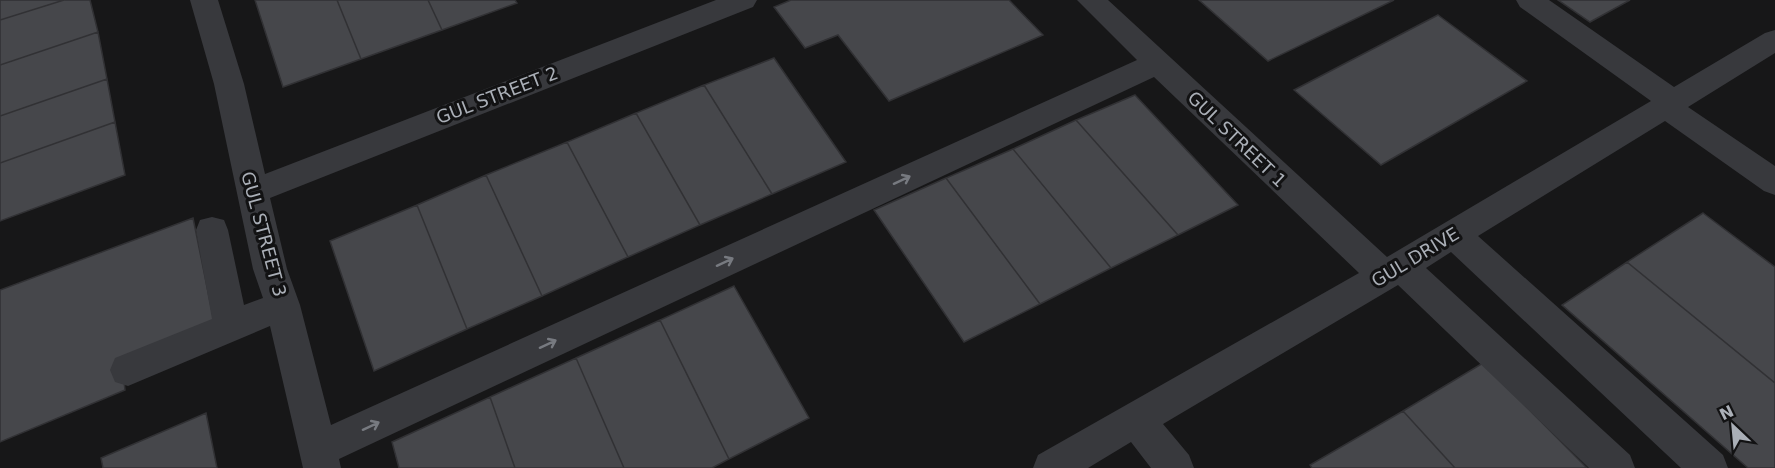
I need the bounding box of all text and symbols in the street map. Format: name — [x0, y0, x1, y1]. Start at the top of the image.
street label: GUL STREET 2 — [433, 62, 561, 128]
street label: GUL STREET 1 — [1183, 87, 1291, 191]
street label: GUL STREET 3 — [237, 169, 291, 299]
one-way arrow — [892, 174, 910, 186]
street label: GUL DRIVE — [1367, 223, 1463, 291]
one-way arrow — [715, 255, 733, 267]
one-way arrow — [538, 337, 556, 349]
north arrow — [1703, 396, 1763, 456]
text: N — [1716, 401, 1737, 424]
one-way arrow — [361, 419, 379, 431]

